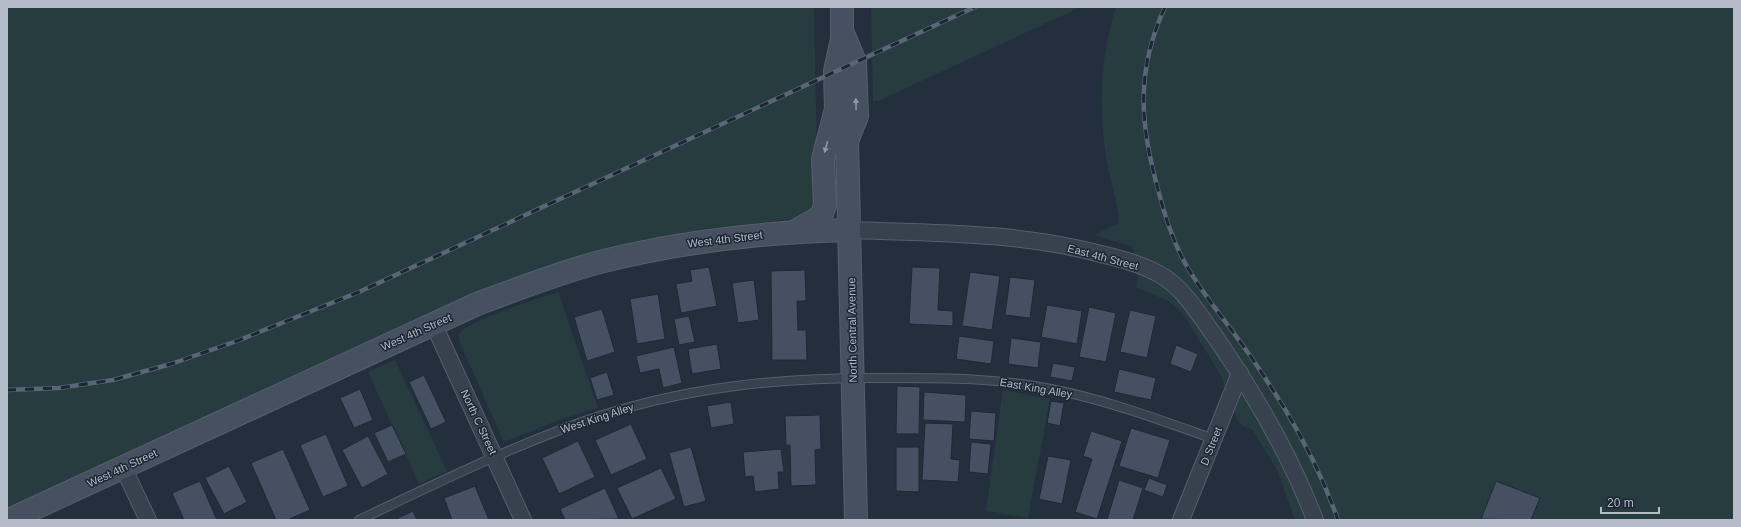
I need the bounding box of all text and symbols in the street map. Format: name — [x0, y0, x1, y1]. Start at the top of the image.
one-way arrow — [853, 98, 860, 110]
one-way arrow — [823, 141, 829, 153]
street label: West 4th Street — [687, 228, 763, 250]
street label: East 4th Street — [1066, 242, 1140, 272]
street label: North Central Avenue — [845, 277, 859, 383]
street label: West 4th Street — [379, 311, 453, 353]
street label: East King Alley — [999, 376, 1074, 400]
street label: North C Street — [459, 388, 499, 456]
street label: West King Alley — [559, 400, 636, 435]
street label: D Street — [1198, 425, 1224, 467]
street label: West 4th Street — [85, 447, 159, 489]
scale bar — [1601, 489, 1659, 515]
text: 20 m — [1607, 496, 1634, 510]

